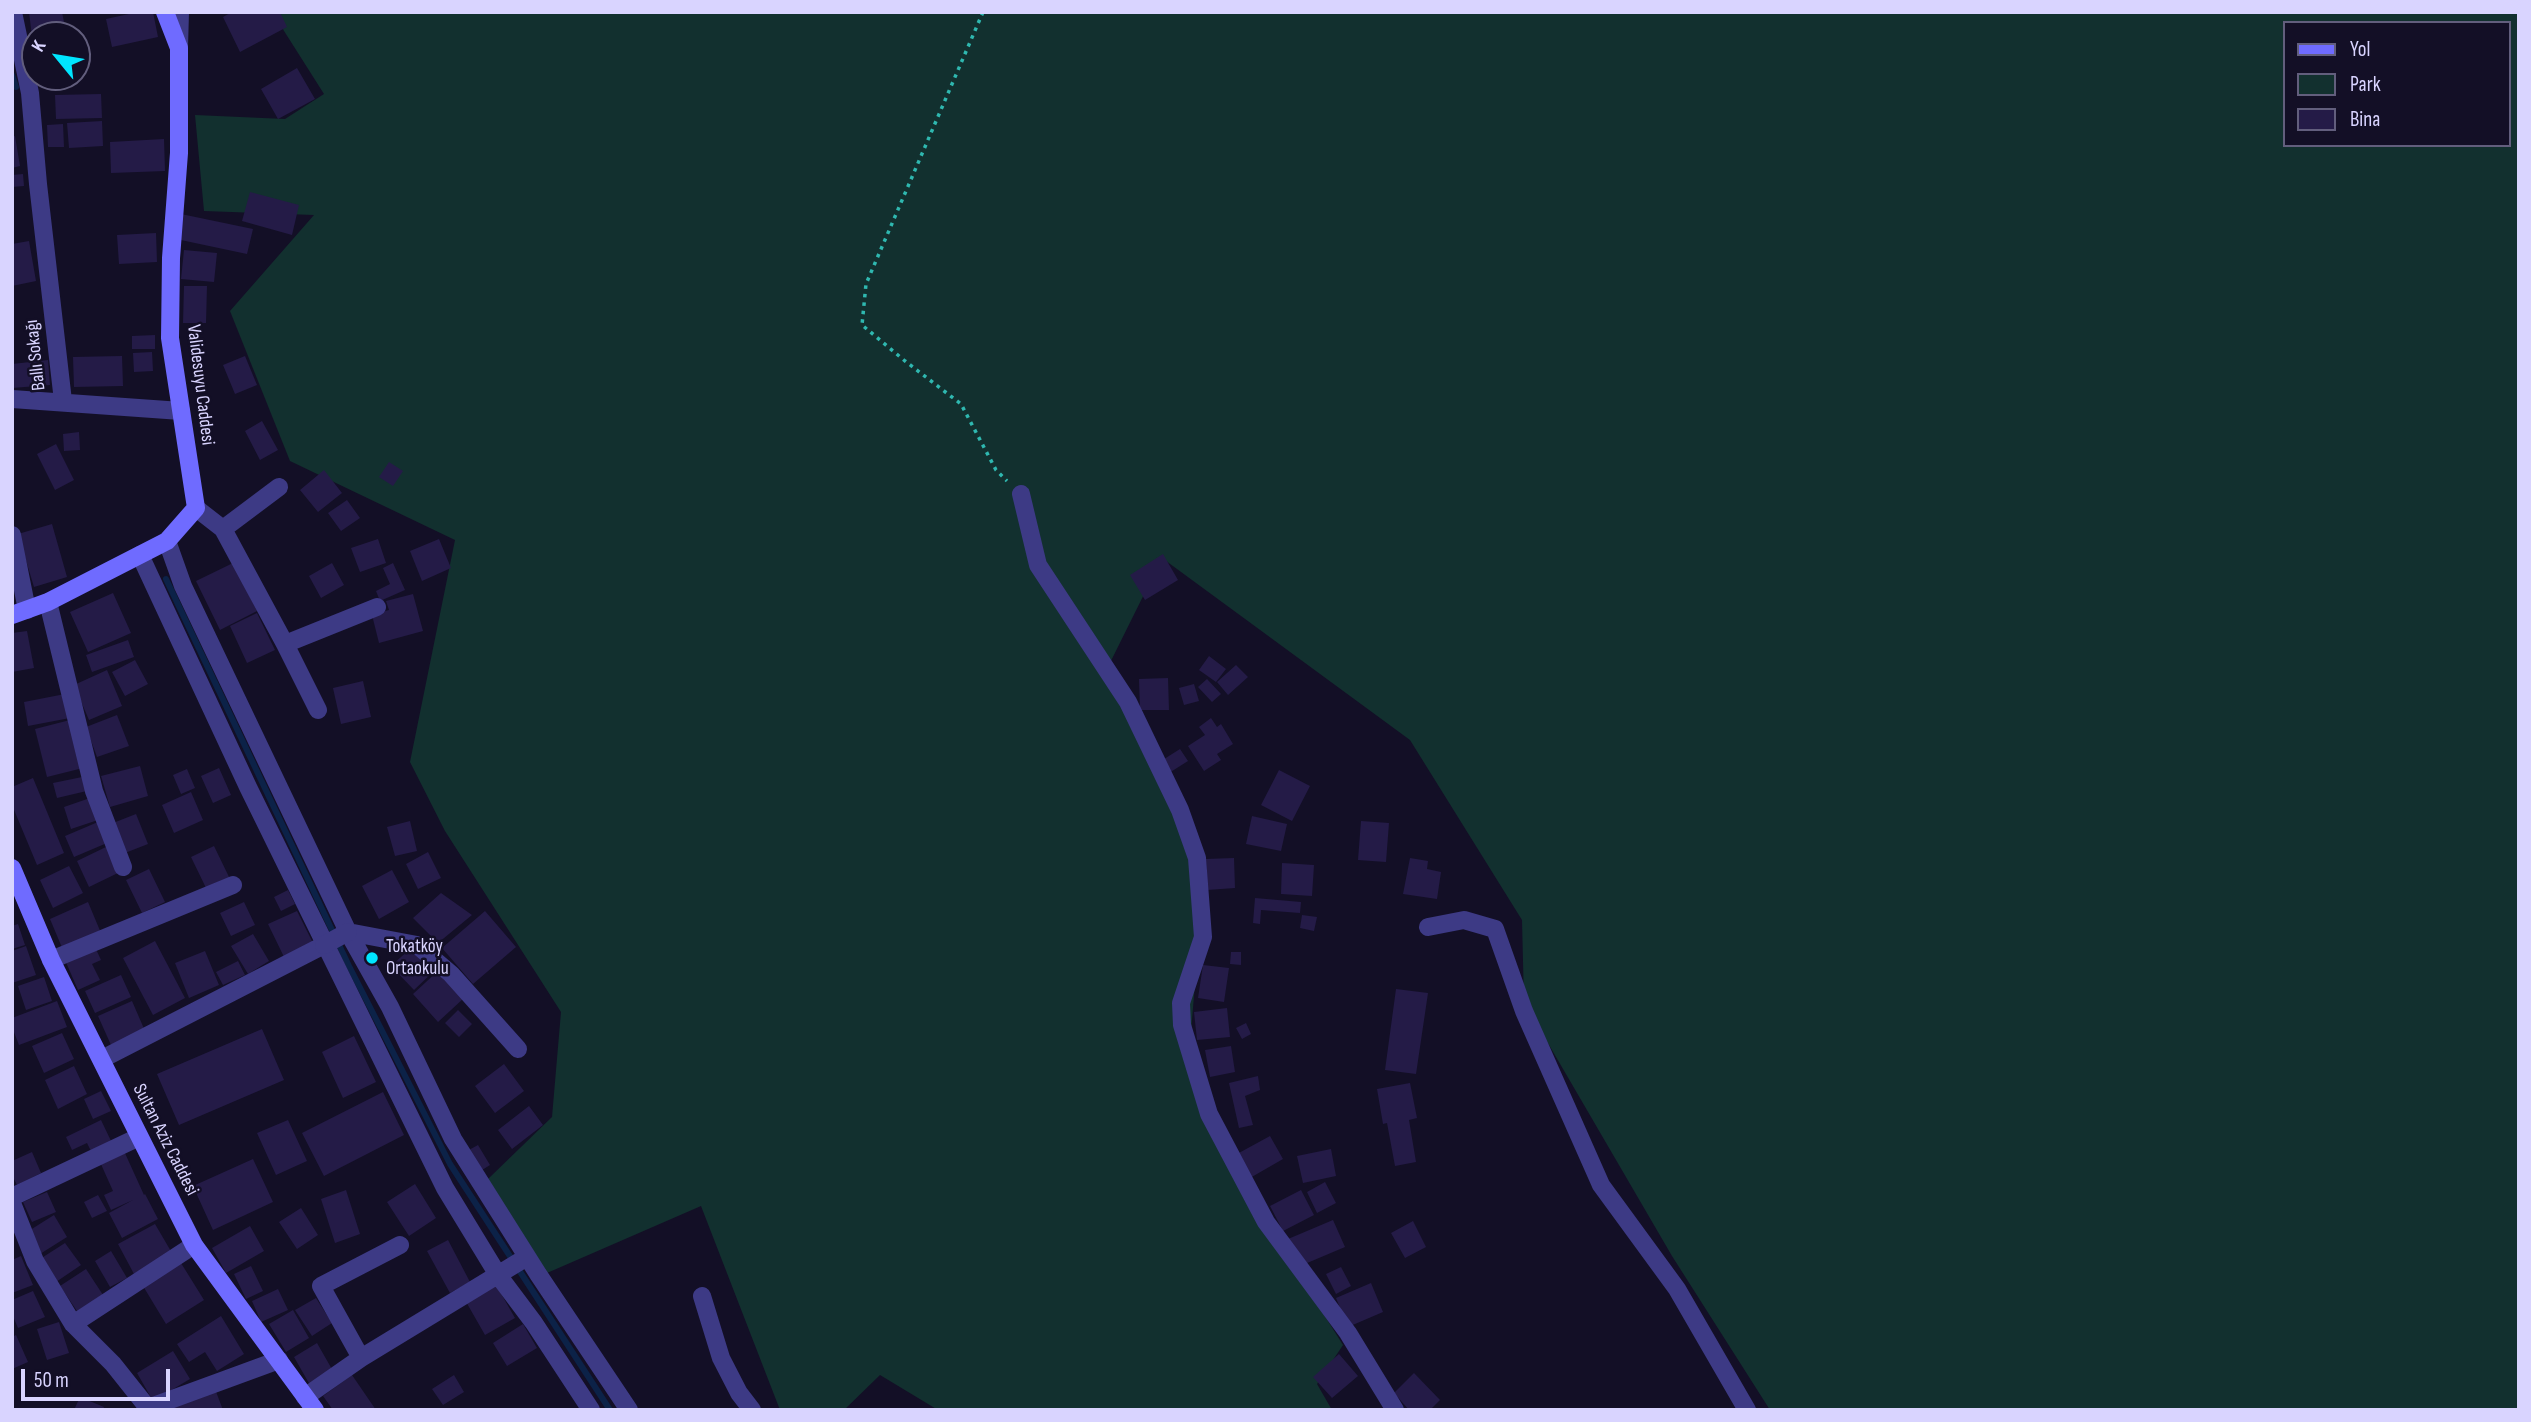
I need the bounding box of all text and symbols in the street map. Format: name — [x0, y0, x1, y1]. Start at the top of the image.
north arrow — [21, 21, 91, 91]
legend — [2282, 21, 2510, 147]
text: K — [27, 36, 51, 56]
text: Yol — [2350, 37, 2370, 62]
text: Park — [2350, 72, 2381, 97]
text: Bina — [2350, 107, 2380, 132]
street label: Ballı Sokağı — [21, 318, 51, 392]
street label: Validesuyu Caddesi — [181, 323, 219, 447]
place label: Tokatköy Ortaokulu — [386, 936, 449, 980]
marker: Tokatköy Ortaokulu — [364, 950, 380, 966]
street label: Sultan Aziz Caddesi — [127, 1080, 203, 1200]
scale bar — [24, 1356, 173, 1400]
text: 50 m — [34, 1368, 69, 1393]

